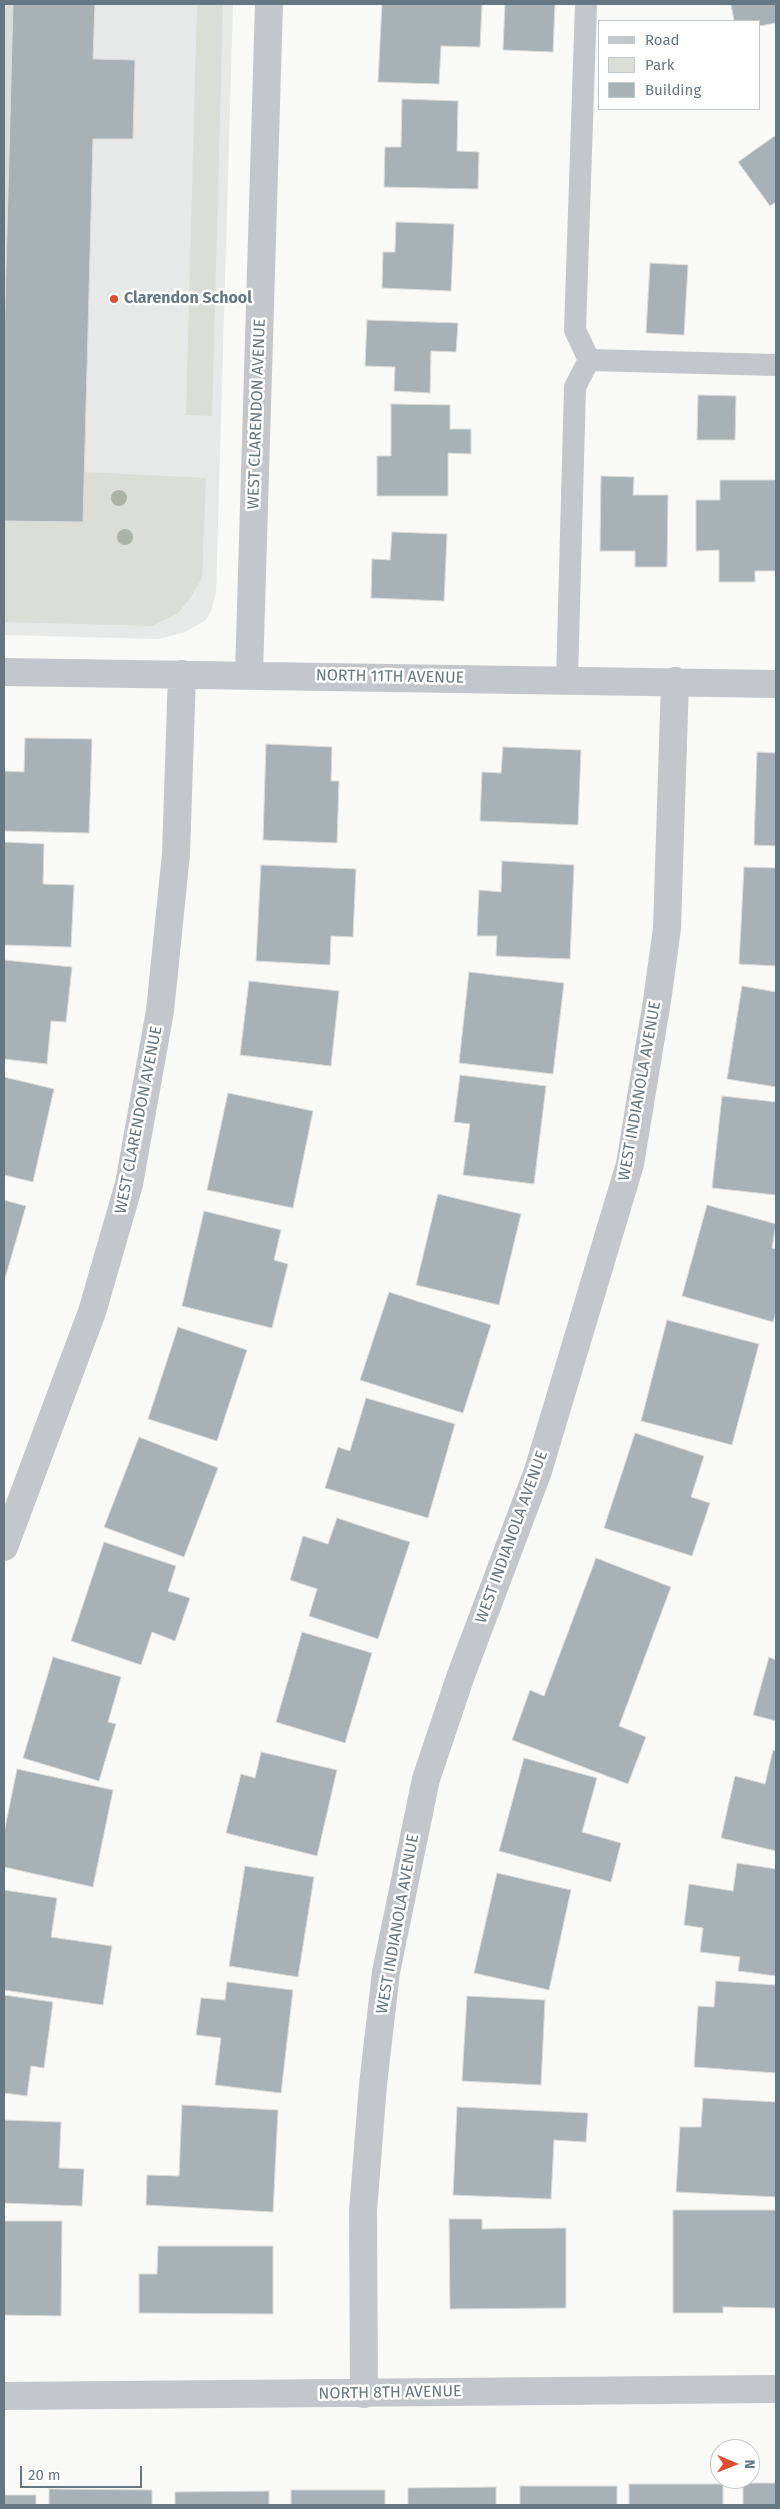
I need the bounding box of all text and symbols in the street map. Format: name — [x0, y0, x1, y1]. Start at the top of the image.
legend — [598, 20, 760, 110]
text: Road — [645, 31, 680, 49]
text: Park — [645, 56, 675, 74]
text: Building — [645, 81, 701, 99]
place label: Clarendon School — [124, 289, 252, 309]
marker: Clarendon School — [108, 293, 120, 305]
street label: WEST CLARENDON AVENUE — [244, 318, 270, 510]
street label: NORTH 11TH AVENUE — [316, 666, 464, 688]
street label: WEST INDIANOLA AVENUE — [615, 1000, 665, 1182]
street label: WEST CLARENDON AVENUE — [111, 1025, 167, 1215]
street label: WEST INDIANOLA AVENUE — [472, 1448, 552, 1626]
street label: WEST INDIANOLA AVENUE — [373, 1833, 423, 2015]
street label: NORTH 8TH AVENUE — [318, 2382, 462, 2404]
north arrow — [710, 2439, 760, 2489]
scale bar — [22, 2456, 145, 2488]
text: N — [741, 2459, 758, 2469]
text: 20 m — [28, 2466, 61, 2484]

